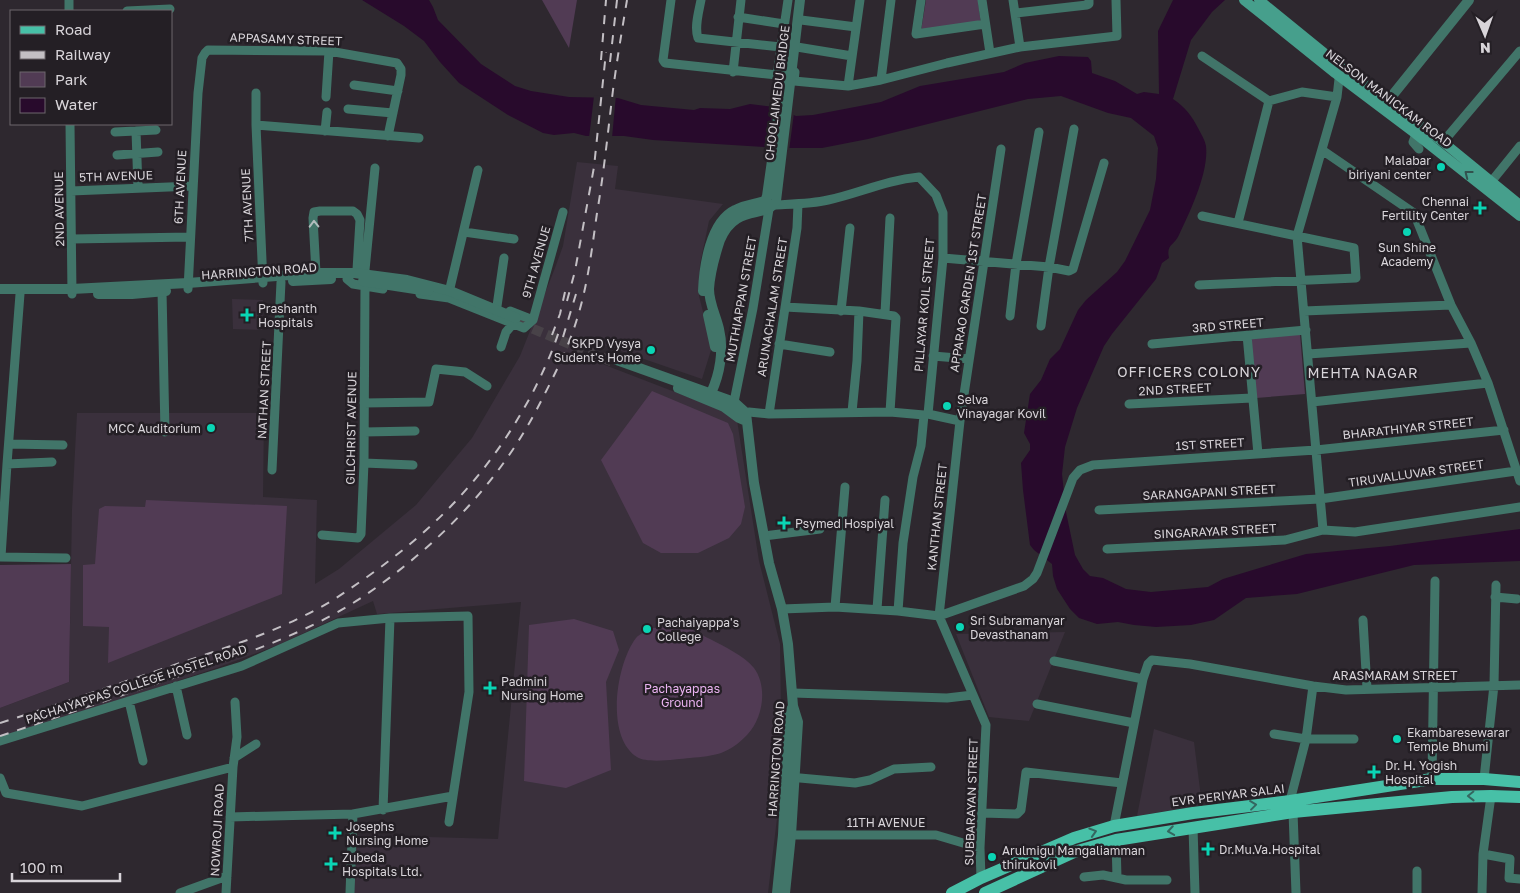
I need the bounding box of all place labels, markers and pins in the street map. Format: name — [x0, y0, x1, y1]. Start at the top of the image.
place label: Malabar biriyani center — [1349, 153, 1431, 182]
marker: Malabar biriyani center — [1435, 161, 1447, 173]
place label: Chennai Fertility Center — [1381, 194, 1469, 223]
marker: Chennai Fertility Center — [1473, 201, 1487, 215]
marker: Sun Shine Academy — [1401, 226, 1413, 238]
place label: Sun Shine Academy — [1378, 240, 1436, 269]
place label: Prashanth Hospitals — [258, 301, 317, 330]
marker: Prashanth Hospitals — [240, 308, 254, 322]
place label: SKPD Vysya Sudent's Home — [554, 336, 641, 365]
marker: SKPD Vysya Sudent's Home — [645, 344, 657, 356]
place label: Selva Vinayagar Kovil — [957, 392, 1046, 421]
marker: Selva Vinayagar Kovil — [941, 400, 953, 412]
place label: MCC Auditorium — [108, 421, 201, 436]
marker: MCC Auditorium — [205, 422, 217, 434]
marker: Psymed Hospiyal — [777, 516, 791, 530]
place label: Psymed Hospiyal — [795, 516, 894, 531]
place label: Sri Subramanyar Devasthanam — [970, 613, 1065, 642]
place label: Pachaiyappa's College — [657, 615, 739, 644]
marker: Sri Subramanyar Devasthanam — [954, 621, 966, 633]
marker: Pachaiyappa's College — [641, 623, 653, 635]
place label: Padmini Nursing Home — [501, 674, 583, 703]
marker: Padmini Nursing Home — [483, 681, 497, 695]
place label: Ekambaresewarar Temple Bhumi — [1407, 725, 1510, 754]
marker: Ekambaresewarar Temple Bhumi — [1391, 733, 1403, 745]
place label: Dr. H. Yogish Hospital — [1385, 758, 1457, 787]
marker: Dr. H. Yogish Hospital — [1367, 765, 1381, 779]
place label: Josephs Nursing Home — [346, 819, 428, 848]
marker: Josephs Nursing Home — [328, 826, 342, 840]
marker: Dr.Mu.Va.Hospital — [1201, 842, 1215, 856]
place label: Dr.Mu.Va.Hospital — [1219, 842, 1321, 857]
place label: Arulmigu Mangaliamman thirukovil — [1002, 843, 1145, 872]
place label: Zubeda Hospitals Ltd. — [342, 850, 422, 879]
marker: Arulmigu Mangaliamman thirukovil — [986, 851, 998, 863]
marker: Zubeda Hospitals Ltd. — [324, 857, 338, 871]

